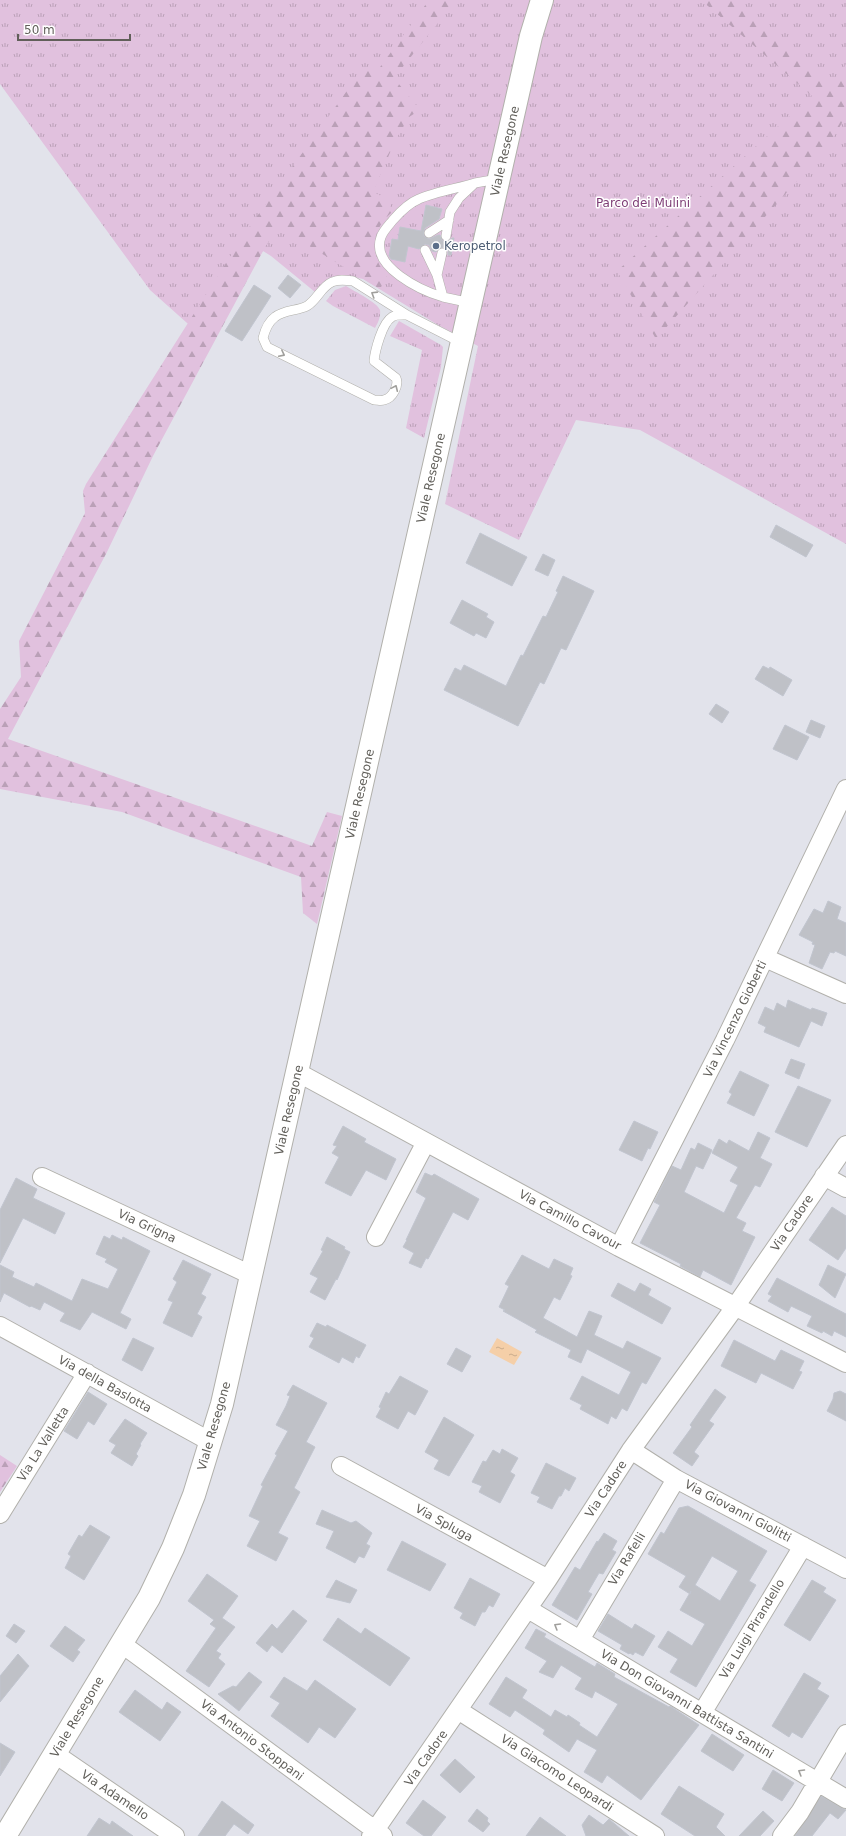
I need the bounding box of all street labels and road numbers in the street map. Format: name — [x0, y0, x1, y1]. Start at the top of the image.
street label: Viale Resegone — [488, 105, 522, 197]
street label: Viale Resegone — [414, 432, 448, 524]
street label: Viale Resegone — [343, 748, 377, 840]
street label: Via Vincenzo Gioberti — [701, 958, 769, 1080]
street label: Viale Resegone — [272, 1064, 306, 1156]
street label: Via Camillo Cavour — [516, 1187, 624, 1253]
street label: Via Cadore — [768, 1192, 816, 1254]
street label: Via Grigna — [116, 1206, 178, 1246]
street label: Via della Baslotta — [56, 1353, 154, 1415]
street label: Viale Resegone — [195, 1380, 233, 1472]
street label: Via La Valletta — [14, 1404, 72, 1484]
street label: Via Cadore — [582, 1458, 630, 1520]
street label: Via Giovanni Giolitti — [682, 1477, 794, 1545]
street label: Via Spluga — [413, 1501, 475, 1545]
street label: Via Rafelli — [606, 1530, 648, 1588]
street label: Via Luigi Pirandello — [717, 1577, 787, 1681]
street label: Via Don Giovanni Battista Santini — [598, 1647, 776, 1761]
street label: Viale Resegone — [47, 1674, 107, 1760]
street label: Via Antonio Stoppani — [198, 1697, 306, 1783]
street label: Via Cadore — [402, 1727, 450, 1789]
street label: Via Giacomo Leopardi — [498, 1731, 616, 1815]
street label: Via Adamello — [79, 1767, 151, 1823]

